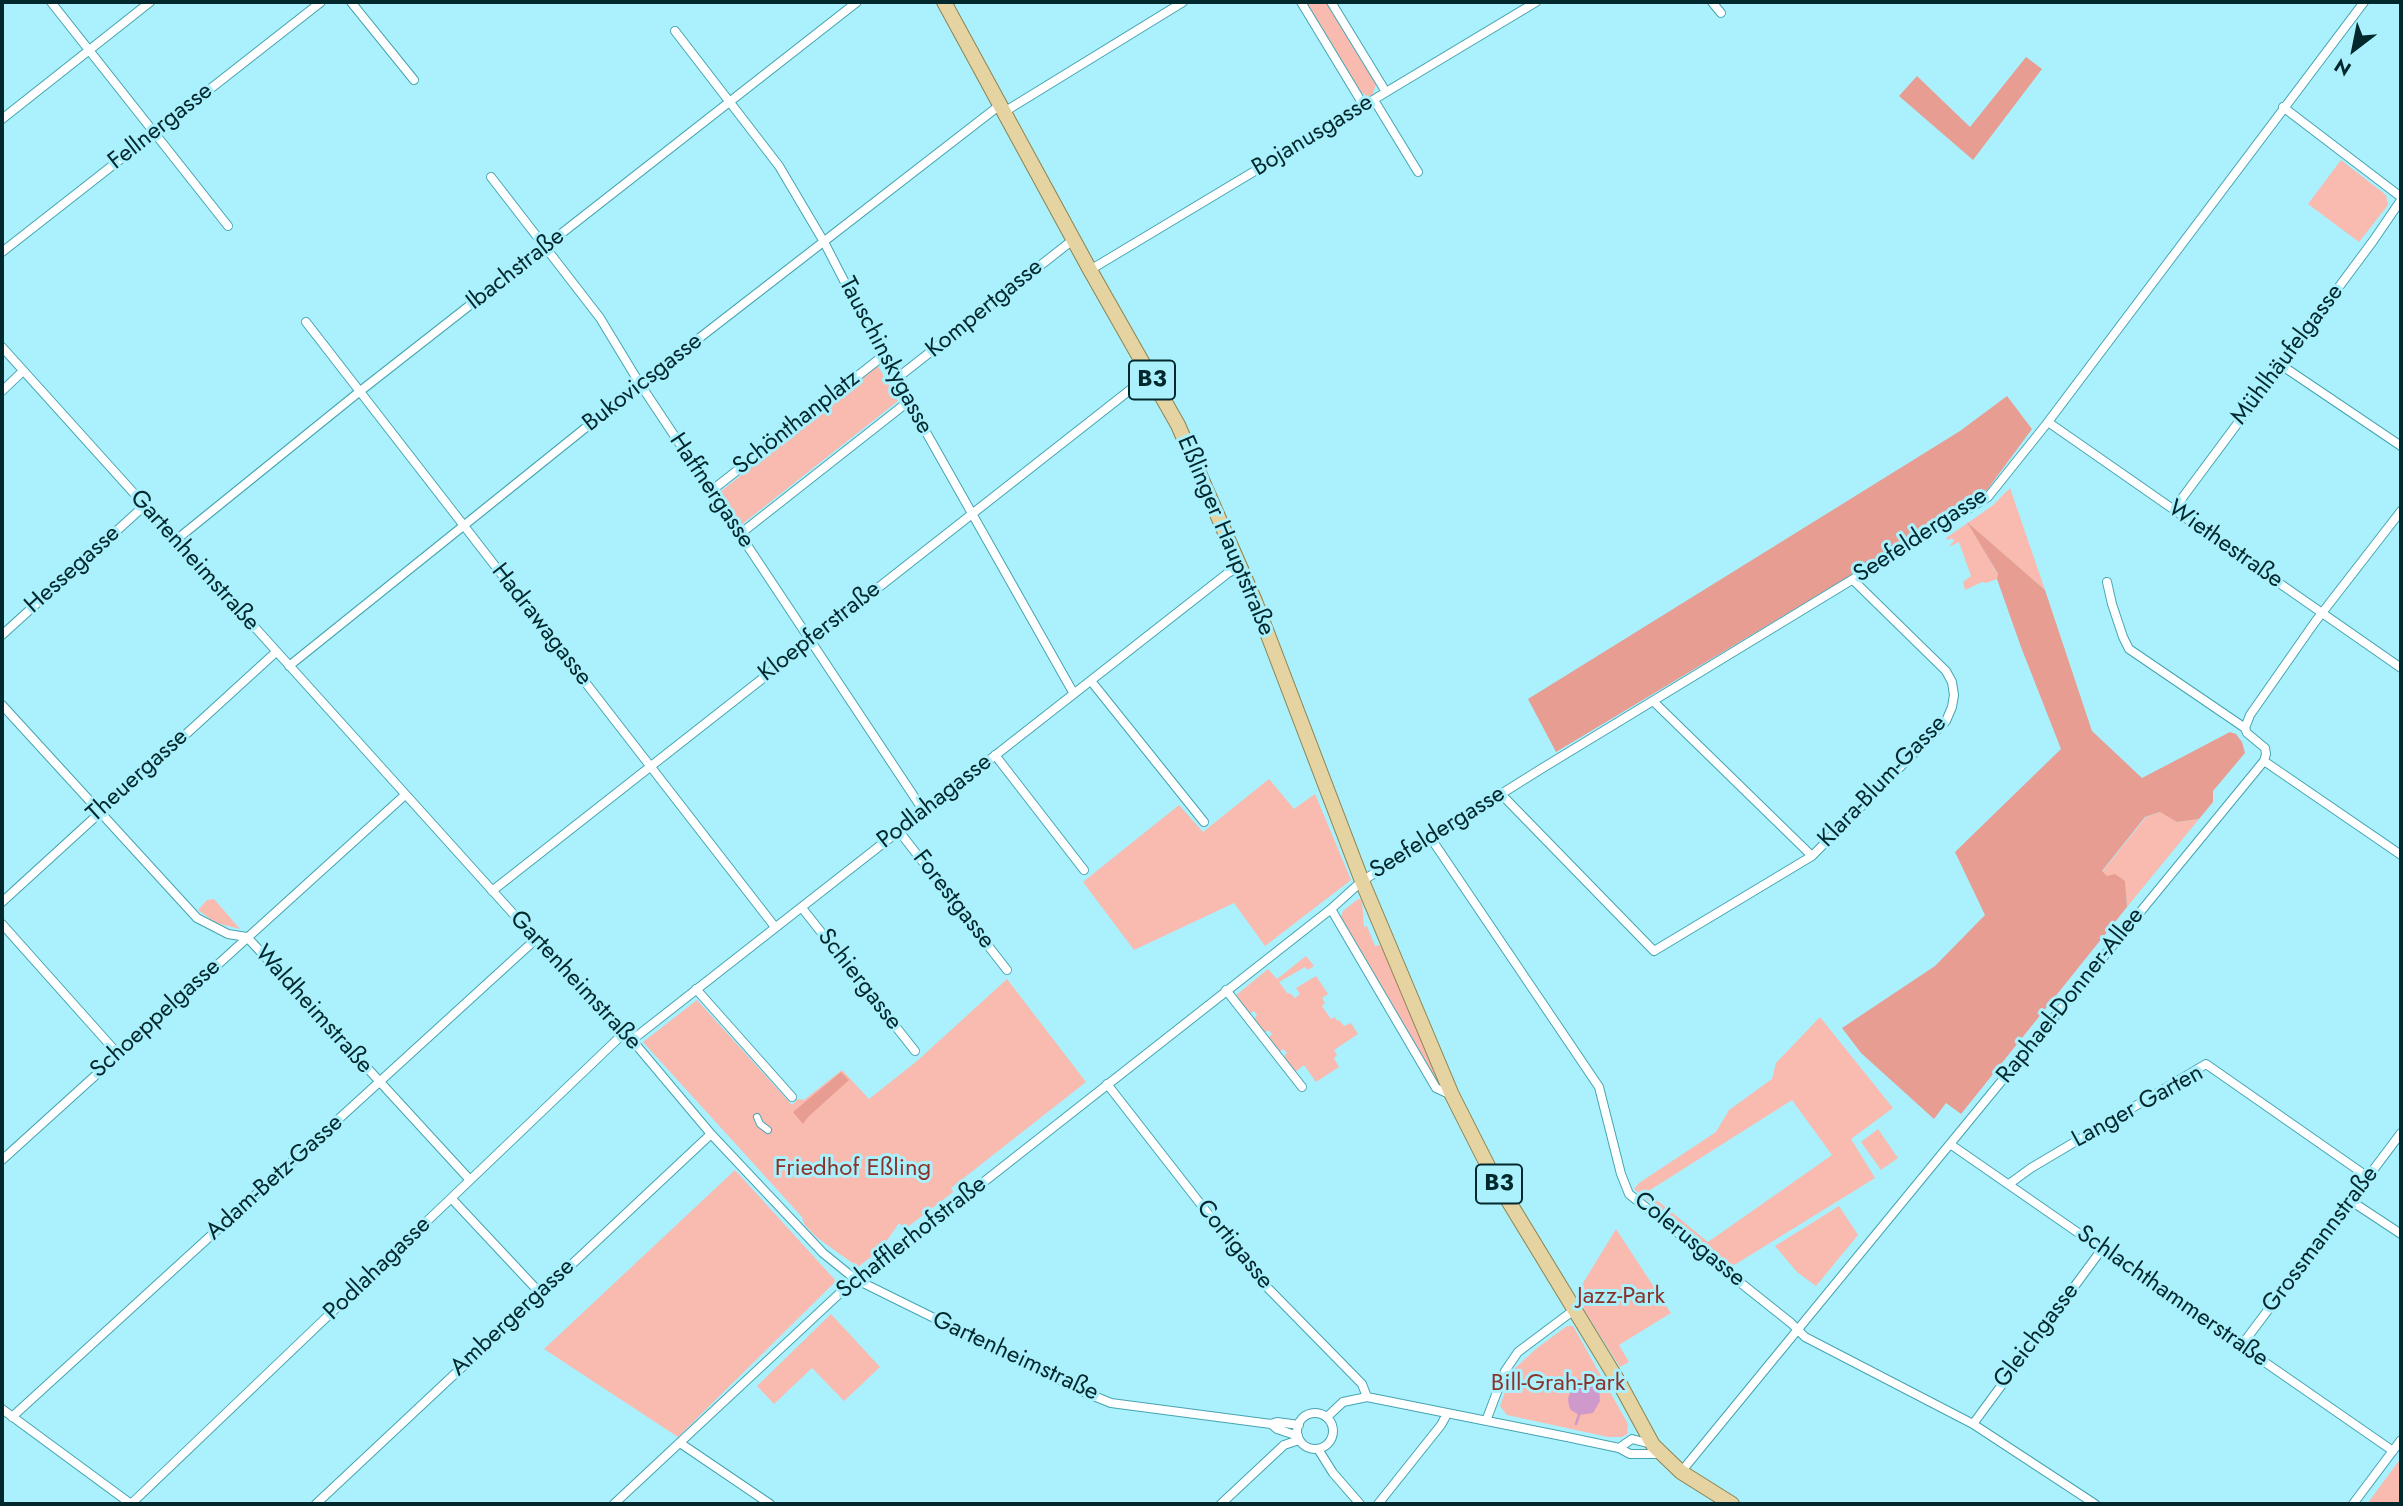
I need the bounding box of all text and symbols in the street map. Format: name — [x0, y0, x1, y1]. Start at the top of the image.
north arrow — [2319, 14, 2389, 84]
text: N — [2329, 52, 2356, 83]
street label: Fellnergasse — [103, 77, 219, 177]
street label: Bojanusgasse — [1247, 89, 1379, 183]
street label: Ibachstraße — [461, 223, 571, 317]
street label: Kompertgasse — [921, 253, 1049, 365]
street label: Tauschinskygasse — [832, 273, 938, 439]
street label: Mühlhäufelgasse — [2226, 279, 2350, 431]
street label: Bukovicsgasse — [577, 327, 709, 439]
road number: B3 — [1129, 360, 1175, 400]
street label: Schönthanplatz — [728, 365, 866, 481]
street label: Haffnergasse — [662, 428, 760, 554]
street label: Eßlinger Hauptstraße — [1170, 432, 1280, 640]
street label: Seefeldergasse — [1849, 482, 1993, 590]
street label: Gartenheimstraße — [123, 484, 265, 638]
street label: Wiethestraße — [2162, 495, 2288, 595]
street label: Hessegasse — [19, 520, 127, 620]
street label: Hadrawagasse — [484, 558, 598, 692]
street label: Kloepferstraße — [753, 575, 887, 689]
street label: Klara-Blum-Gasse — [1813, 710, 1953, 854]
street label: Theuergasse — [82, 723, 194, 829]
street label: Podlahagasse — [872, 748, 998, 856]
street label: Seefeldergasse — [1365, 780, 1511, 886]
street label: Forestgasse — [906, 845, 1000, 955]
street label: Raphael-Donner-Allee — [1991, 902, 2151, 1090]
street label: Gartenheimstraße — [503, 905, 647, 1057]
street label: Schiergasse — [811, 924, 907, 1036]
street label: Waldheimstraße — [248, 940, 378, 1080]
street label: Schoeppelgasse — [85, 953, 227, 1085]
street label: Langer Garten — [2067, 1059, 2209, 1155]
street label: Adam-Betz-Gasse — [201, 1109, 349, 1247]
park label: Friedhof Eßling — [775, 1155, 931, 1183]
street label: Grossmannstraße — [2257, 1161, 2385, 1319]
road number: B3 — [1476, 1164, 1522, 1204]
street label: Schafflerhofstraße — [831, 1171, 993, 1305]
street label: Colerusgasse — [1628, 1186, 1750, 1294]
street label: Cortigasse — [1189, 1194, 1279, 1296]
street label: Podlahagasse — [319, 1211, 437, 1327]
street label: Schlachthammerstraße — [2071, 1220, 2273, 1374]
street label: Ambergergasse — [445, 1253, 581, 1383]
street label: Gleichgasse — [1988, 1278, 2086, 1394]
park label: Jazz-Park — [1577, 1283, 1665, 1311]
street label: Gartenheimstraße — [927, 1306, 1103, 1408]
park label: Bill-Grah-Park — [1491, 1370, 1625, 1398]

